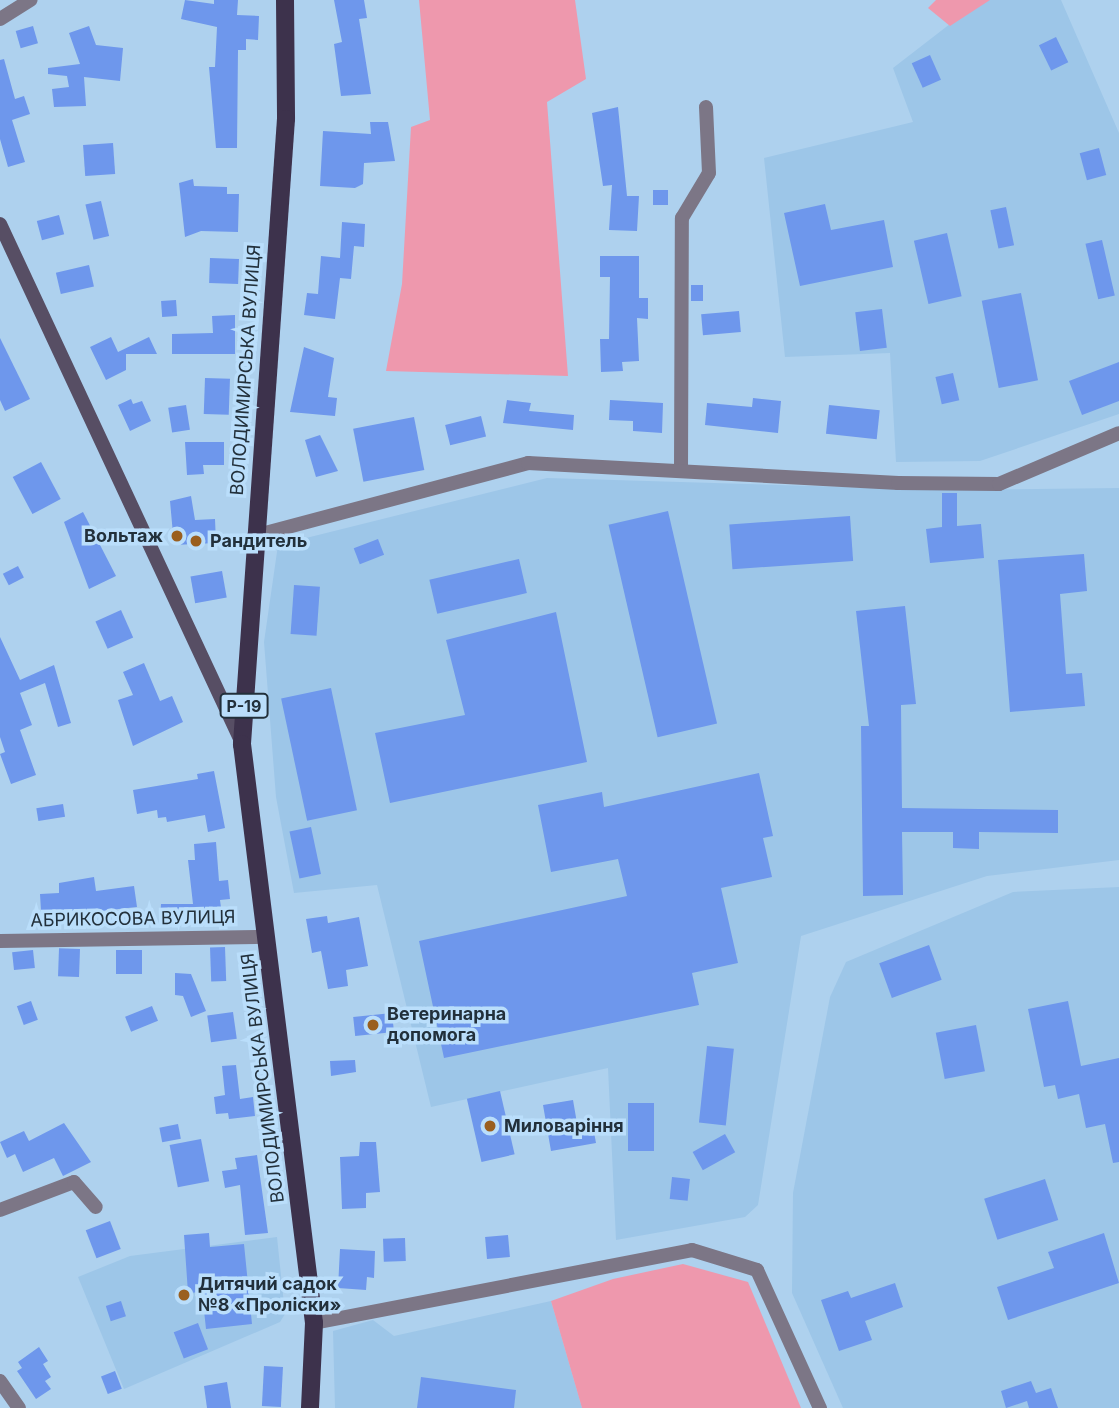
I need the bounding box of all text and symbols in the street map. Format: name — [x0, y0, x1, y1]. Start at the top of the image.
street label: ВОЛОДИМИРСЬКА ВУЛИЦЯ — [226, 244, 266, 496]
place label: Вольтаж — [84, 525, 163, 547]
marker: Вольтаж — [169, 528, 185, 544]
place label: Рандитель — [210, 530, 307, 552]
marker: Рандитель — [188, 533, 204, 549]
road number: Р-19 — [219, 694, 268, 719]
street label: АБРИКОСОВА ВУЛИЦЯ — [30, 906, 236, 932]
street label: ВОЛОДИМИРСЬКА ВУЛИЦЯ — [237, 952, 289, 1204]
place label: Ветеринарна допомога — [387, 1004, 506, 1046]
marker: Ветеринарна допомога — [365, 1017, 381, 1033]
place label: Миловаріння — [504, 1115, 624, 1137]
marker: Миловаріння — [482, 1118, 498, 1134]
place label: Дитячий садок №8 «Проліски» — [198, 1274, 341, 1316]
marker: Дитячий садок №8 «Проліски» — [176, 1287, 192, 1303]

